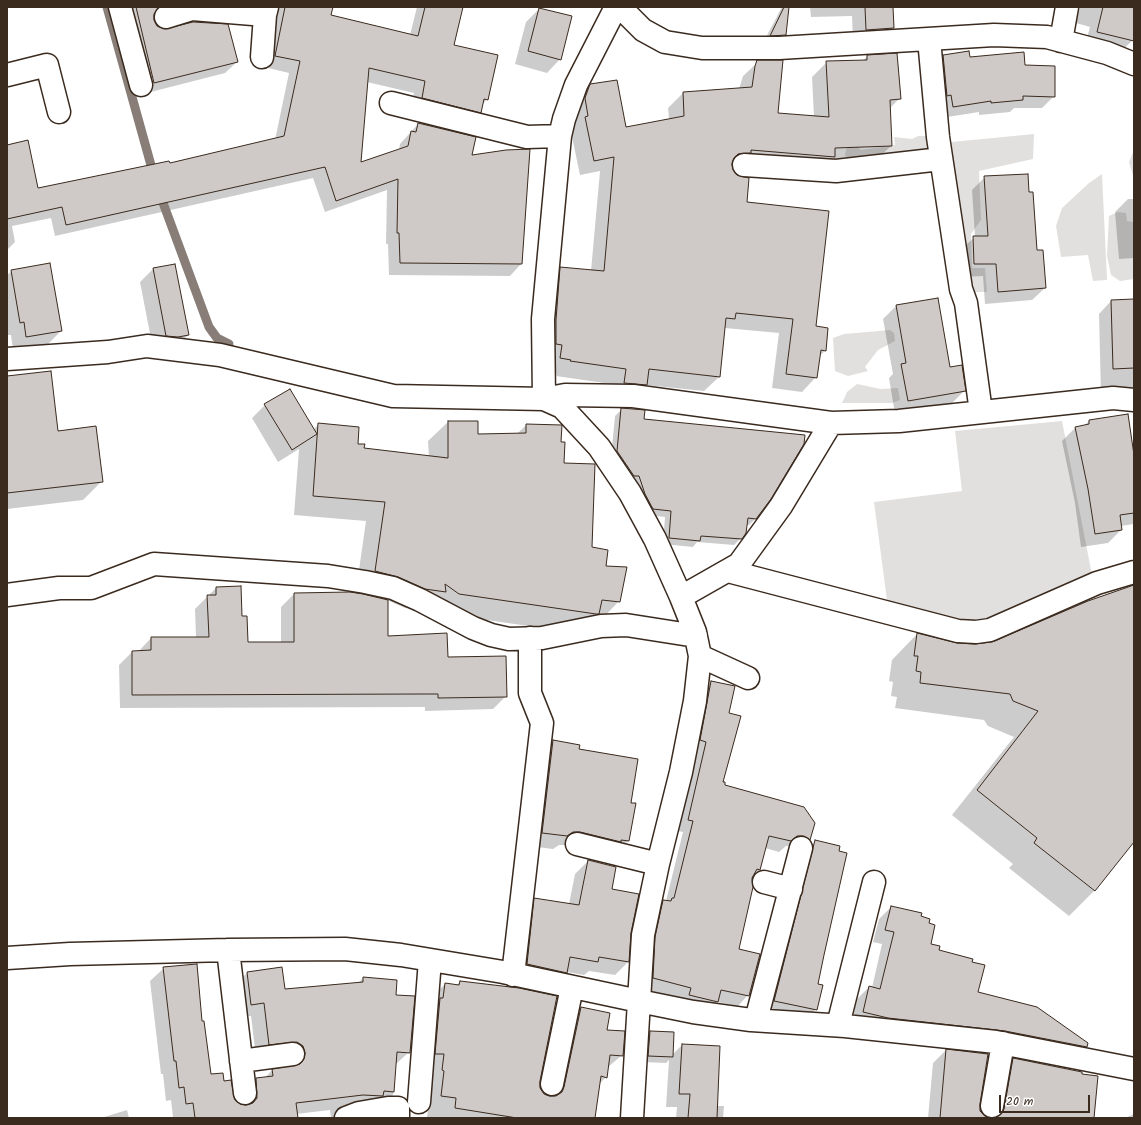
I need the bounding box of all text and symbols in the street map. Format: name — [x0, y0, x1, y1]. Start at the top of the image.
scale bar — [1001, 1087, 1092, 1113]
text: 20 m — [1006, 1092, 1033, 1111]

